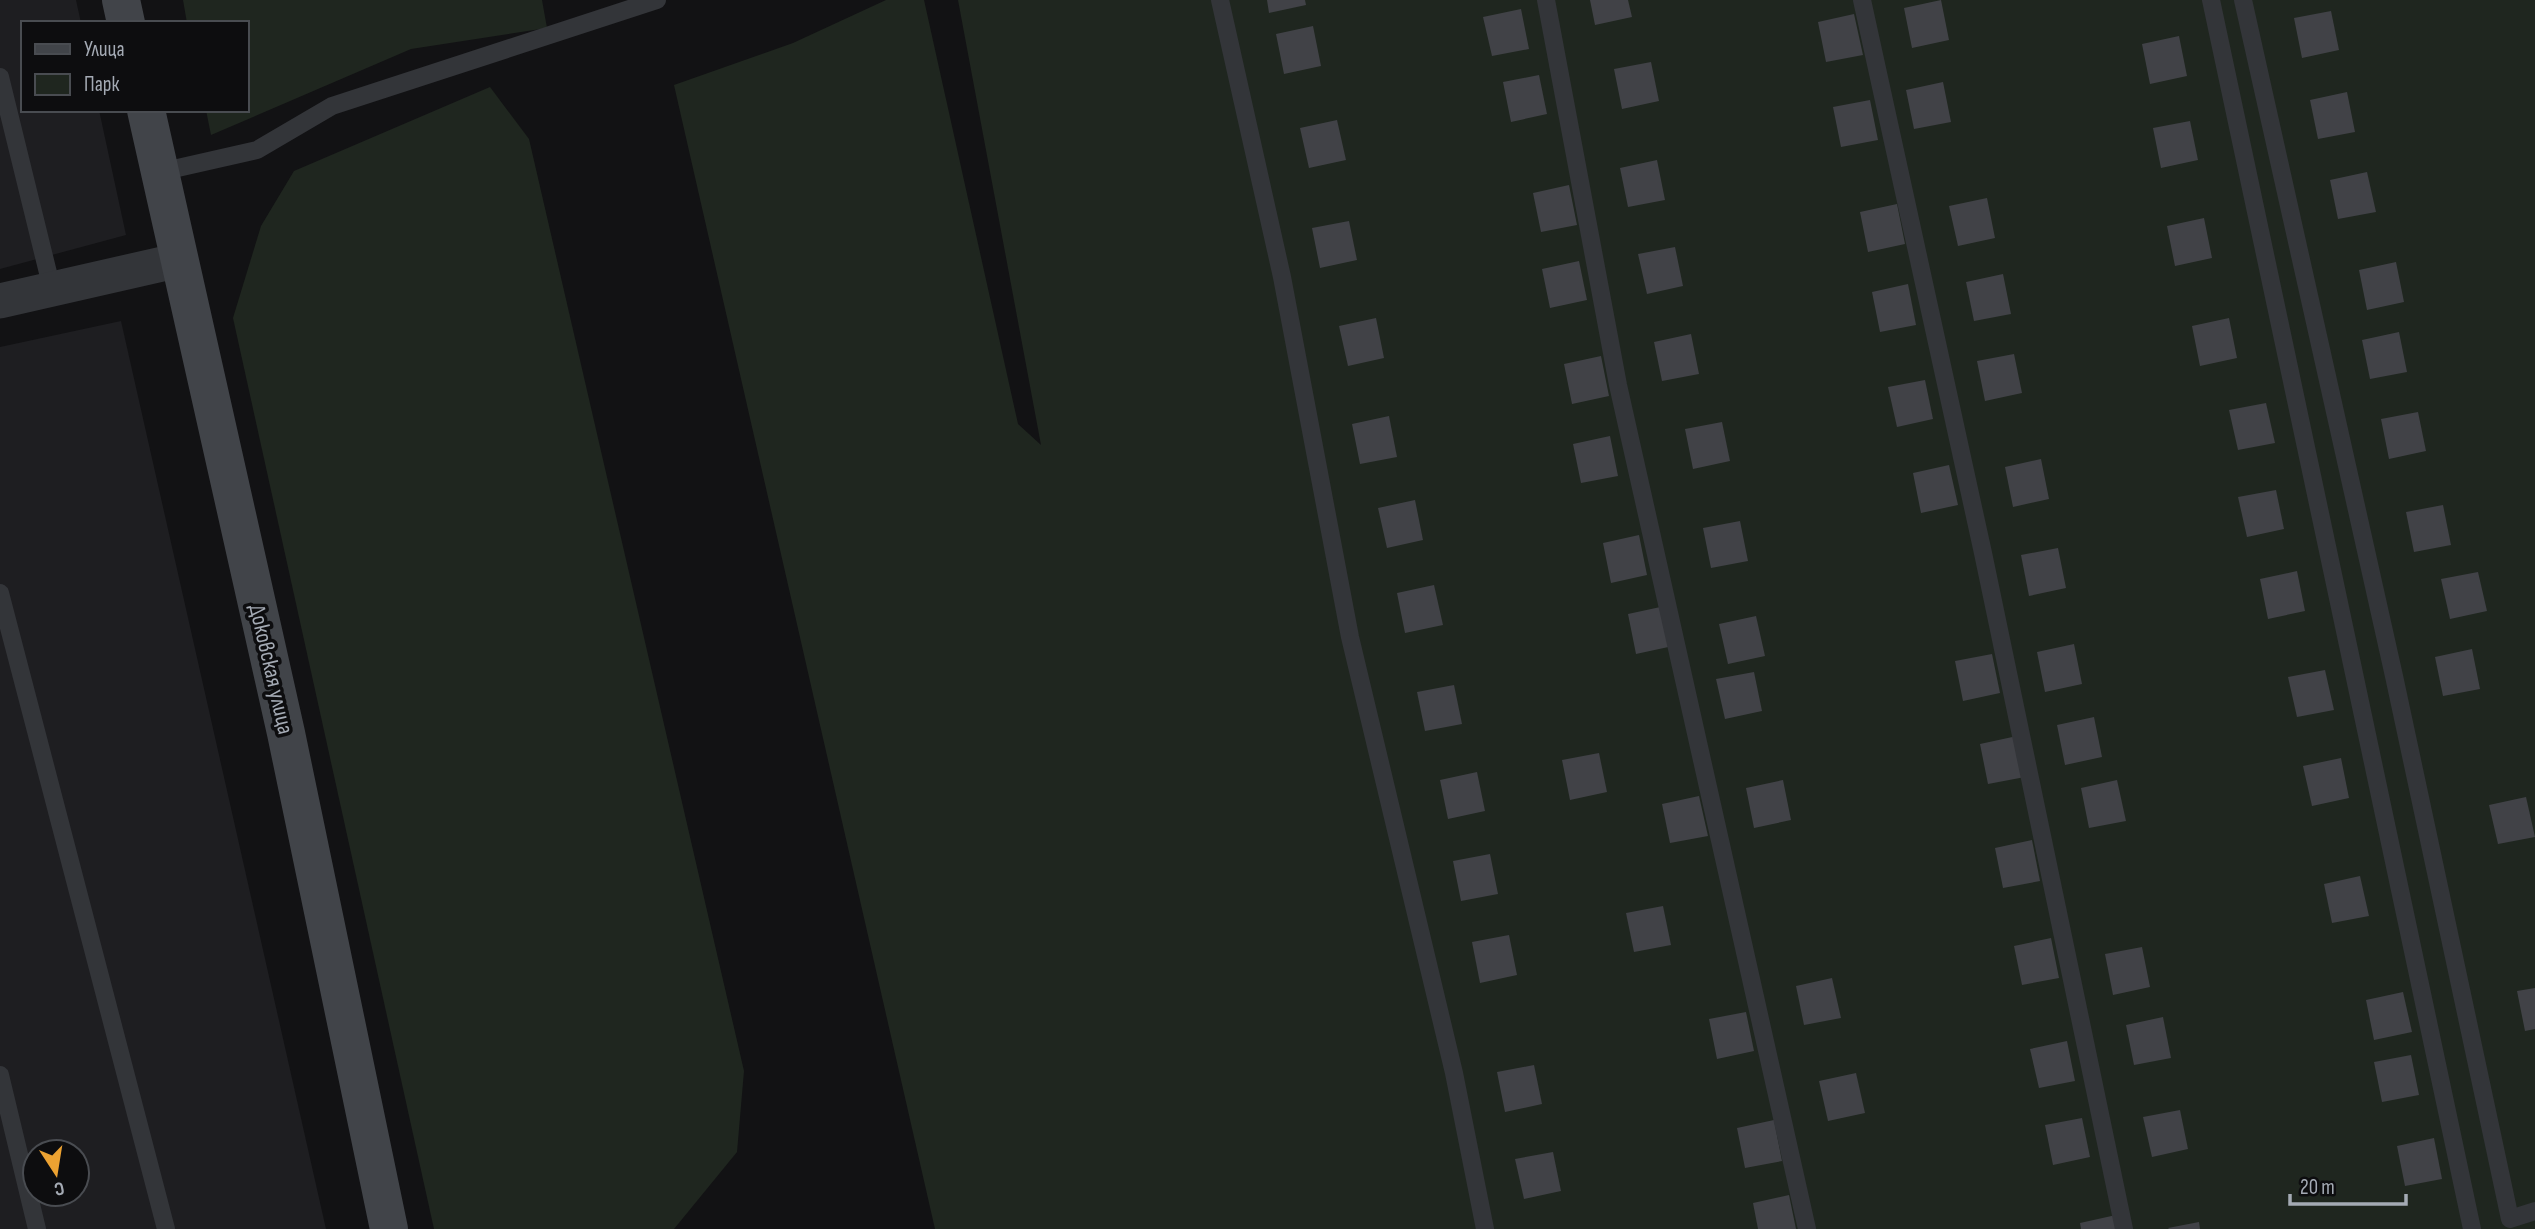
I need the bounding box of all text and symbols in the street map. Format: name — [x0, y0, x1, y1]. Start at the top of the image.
legend — [21, 21, 248, 112]
text: Улица — [84, 37, 125, 62]
text: Парк — [84, 72, 119, 97]
street label: Доковская улица — [242, 602, 300, 737]
north arrow — [21, 1138, 91, 1208]
scale bar — [2290, 1162, 2406, 1206]
text: 20 m — [2300, 1175, 2335, 1200]
text: С — [52, 1176, 66, 1200]

